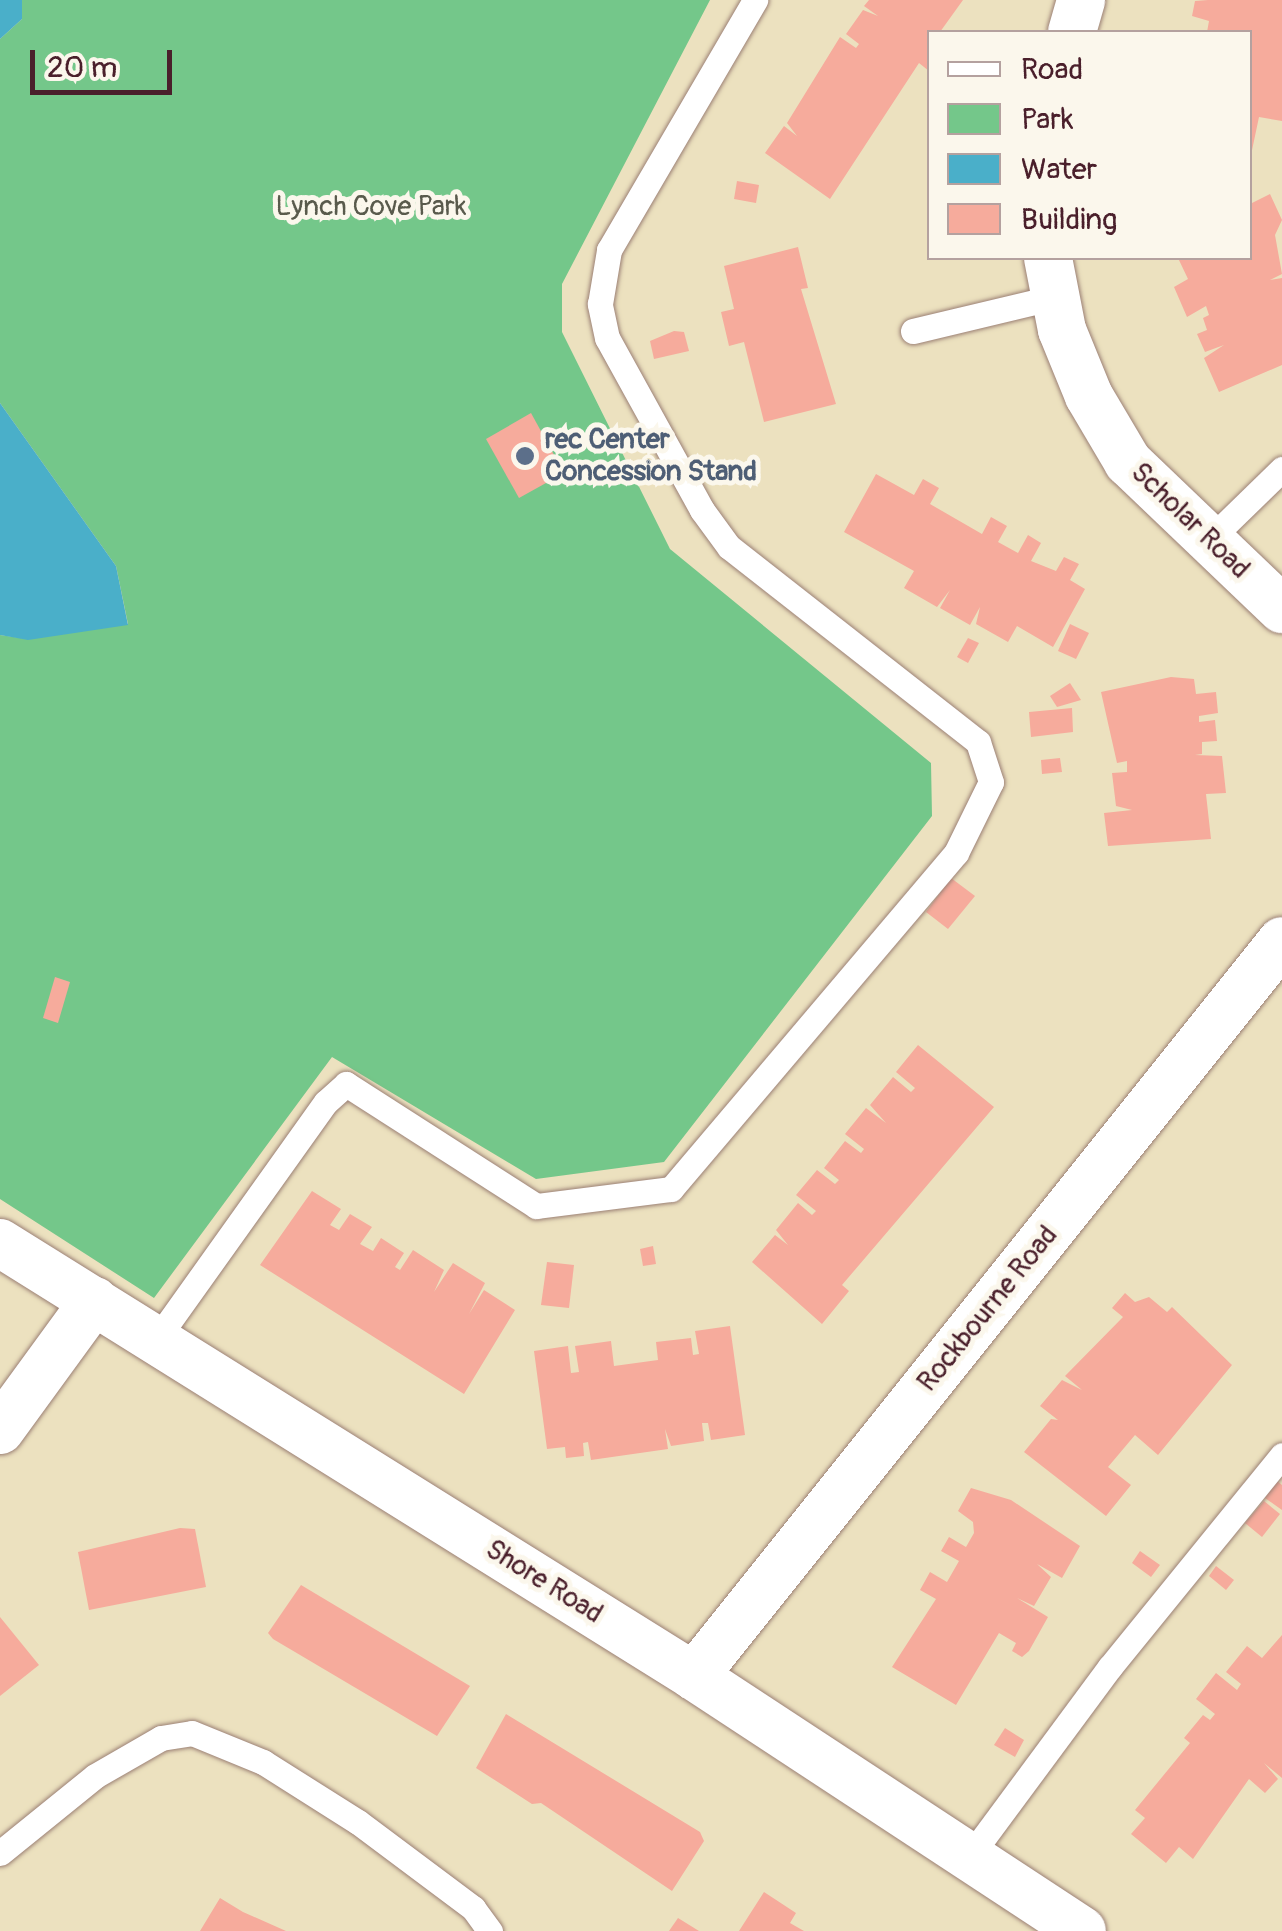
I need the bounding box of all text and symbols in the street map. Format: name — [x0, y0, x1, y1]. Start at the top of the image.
scale bar — [35, 30, 178, 92]
legend — [927, 30, 1252, 260]
text: 20 m — [47, 49, 117, 86]
text: Road — [1021, 51, 1083, 88]
text: Park — [1021, 101, 1074, 138]
text: Water — [1021, 151, 1097, 188]
park label: Lynch Cove Park — [276, 190, 466, 224]
text: Building — [1021, 201, 1117, 238]
place label: rec Center Concession Stand — [545, 423, 757, 489]
marker: rec Center Concession Stand — [514, 445, 536, 467]
street label: Scholar Road — [1123, 456, 1257, 586]
street label: Rockbourne Road — [911, 1219, 1065, 1399]
street label: Shore Road — [479, 1533, 609, 1631]

